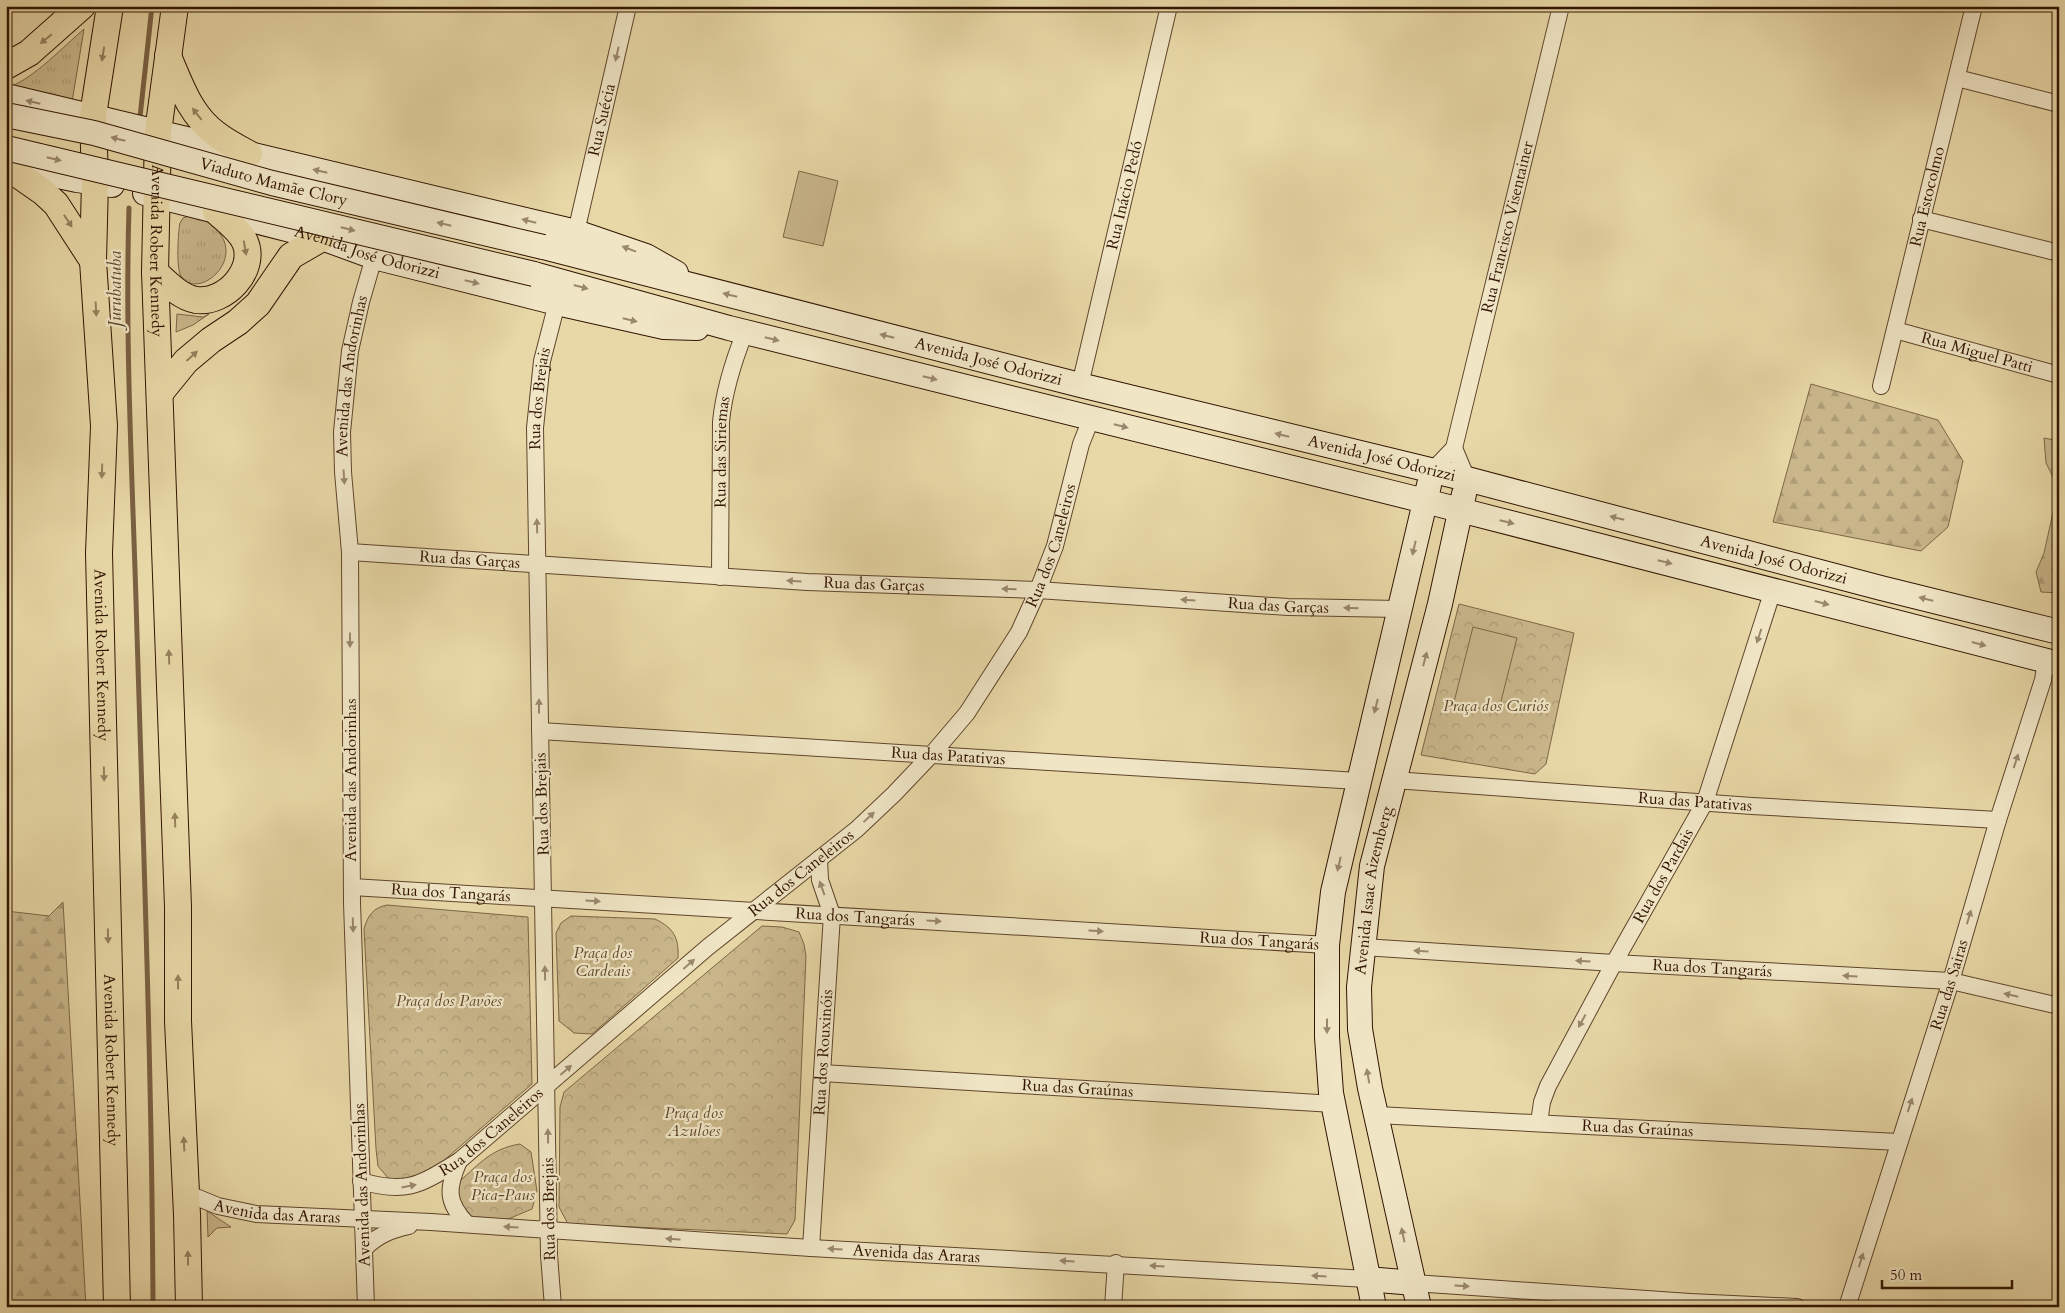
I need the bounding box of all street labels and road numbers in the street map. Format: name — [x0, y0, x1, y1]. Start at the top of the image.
street label: Rua Suécia — [583, 81, 621, 158]
street label: Rua Inácio Pedó — [1101, 138, 1148, 252]
street label: Rua Francisco Visentainer — [1476, 139, 1539, 315]
street label: Rua Estocolmo — [1905, 144, 1950, 249]
street label: Viaduto Mamãe Clory — [197, 152, 350, 212]
street label: Avenida Robert Kennedy — [144, 164, 168, 338]
street label: Avenida José Odorizzi — [292, 220, 443, 284]
street label: Avenida das Andorinhas — [331, 293, 373, 457]
street label: Rua Miguel Patti — [1919, 327, 2036, 378]
street label: Avenida José Odorizzi — [913, 332, 1065, 391]
street label: Rua dos Brejais — [524, 345, 556, 450]
street label: Rua das Siriemas — [709, 394, 736, 508]
street label: Avenida José Odorizzi — [1306, 430, 1458, 487]
street label: Rua dos Caneleiros — [1020, 481, 1081, 611]
street label: Avenida José Odorizzi — [1698, 530, 1850, 590]
street label: Rua das Garças — [419, 546, 521, 574]
street label: Avenida Robert Kennedy — [88, 569, 115, 742]
street label: Rua das Garças — [823, 572, 925, 597]
street label: Rua das Garças — [1227, 592, 1329, 619]
street label: Avenida das Andorinhas — [340, 698, 362, 862]
street label: Rua das Patativas — [890, 741, 1006, 770]
street label: Rua dos Brejais — [529, 752, 555, 856]
street label: Rua das Patativas — [1637, 787, 1753, 817]
street label: Avenida Isaac Aizemberg — [1349, 804, 1398, 976]
street label: Rua dos Caneleiros — [744, 824, 859, 922]
street label: Rua dos Pardais — [1628, 825, 1699, 927]
street label: Rua dos Tangarás — [390, 878, 511, 907]
street label: Rua dos Tangarás — [795, 902, 916, 931]
street label: Rua dos Tangarás — [1199, 926, 1320, 956]
street label: Rua das Sairas — [1925, 937, 1974, 1033]
street label: Rua dos Tangarás — [1652, 954, 1773, 982]
street label: Avenida Robert Kennedy — [98, 974, 124, 1147]
street label: Rua dos Rouxinóis — [808, 989, 838, 1116]
street label: Rua das Graúnas — [1021, 1074, 1134, 1103]
street label: Rua dos Caneleiros — [435, 1082, 548, 1182]
street label: Avenida das Andorinhas — [348, 1103, 376, 1267]
street label: Rua das Graúnas — [1581, 1115, 1694, 1142]
street label: Rua dos Brejais — [537, 1157, 561, 1261]
street label: Avenida das Araras — [212, 1194, 341, 1229]
street label: Avenida das Araras — [852, 1239, 981, 1268]

